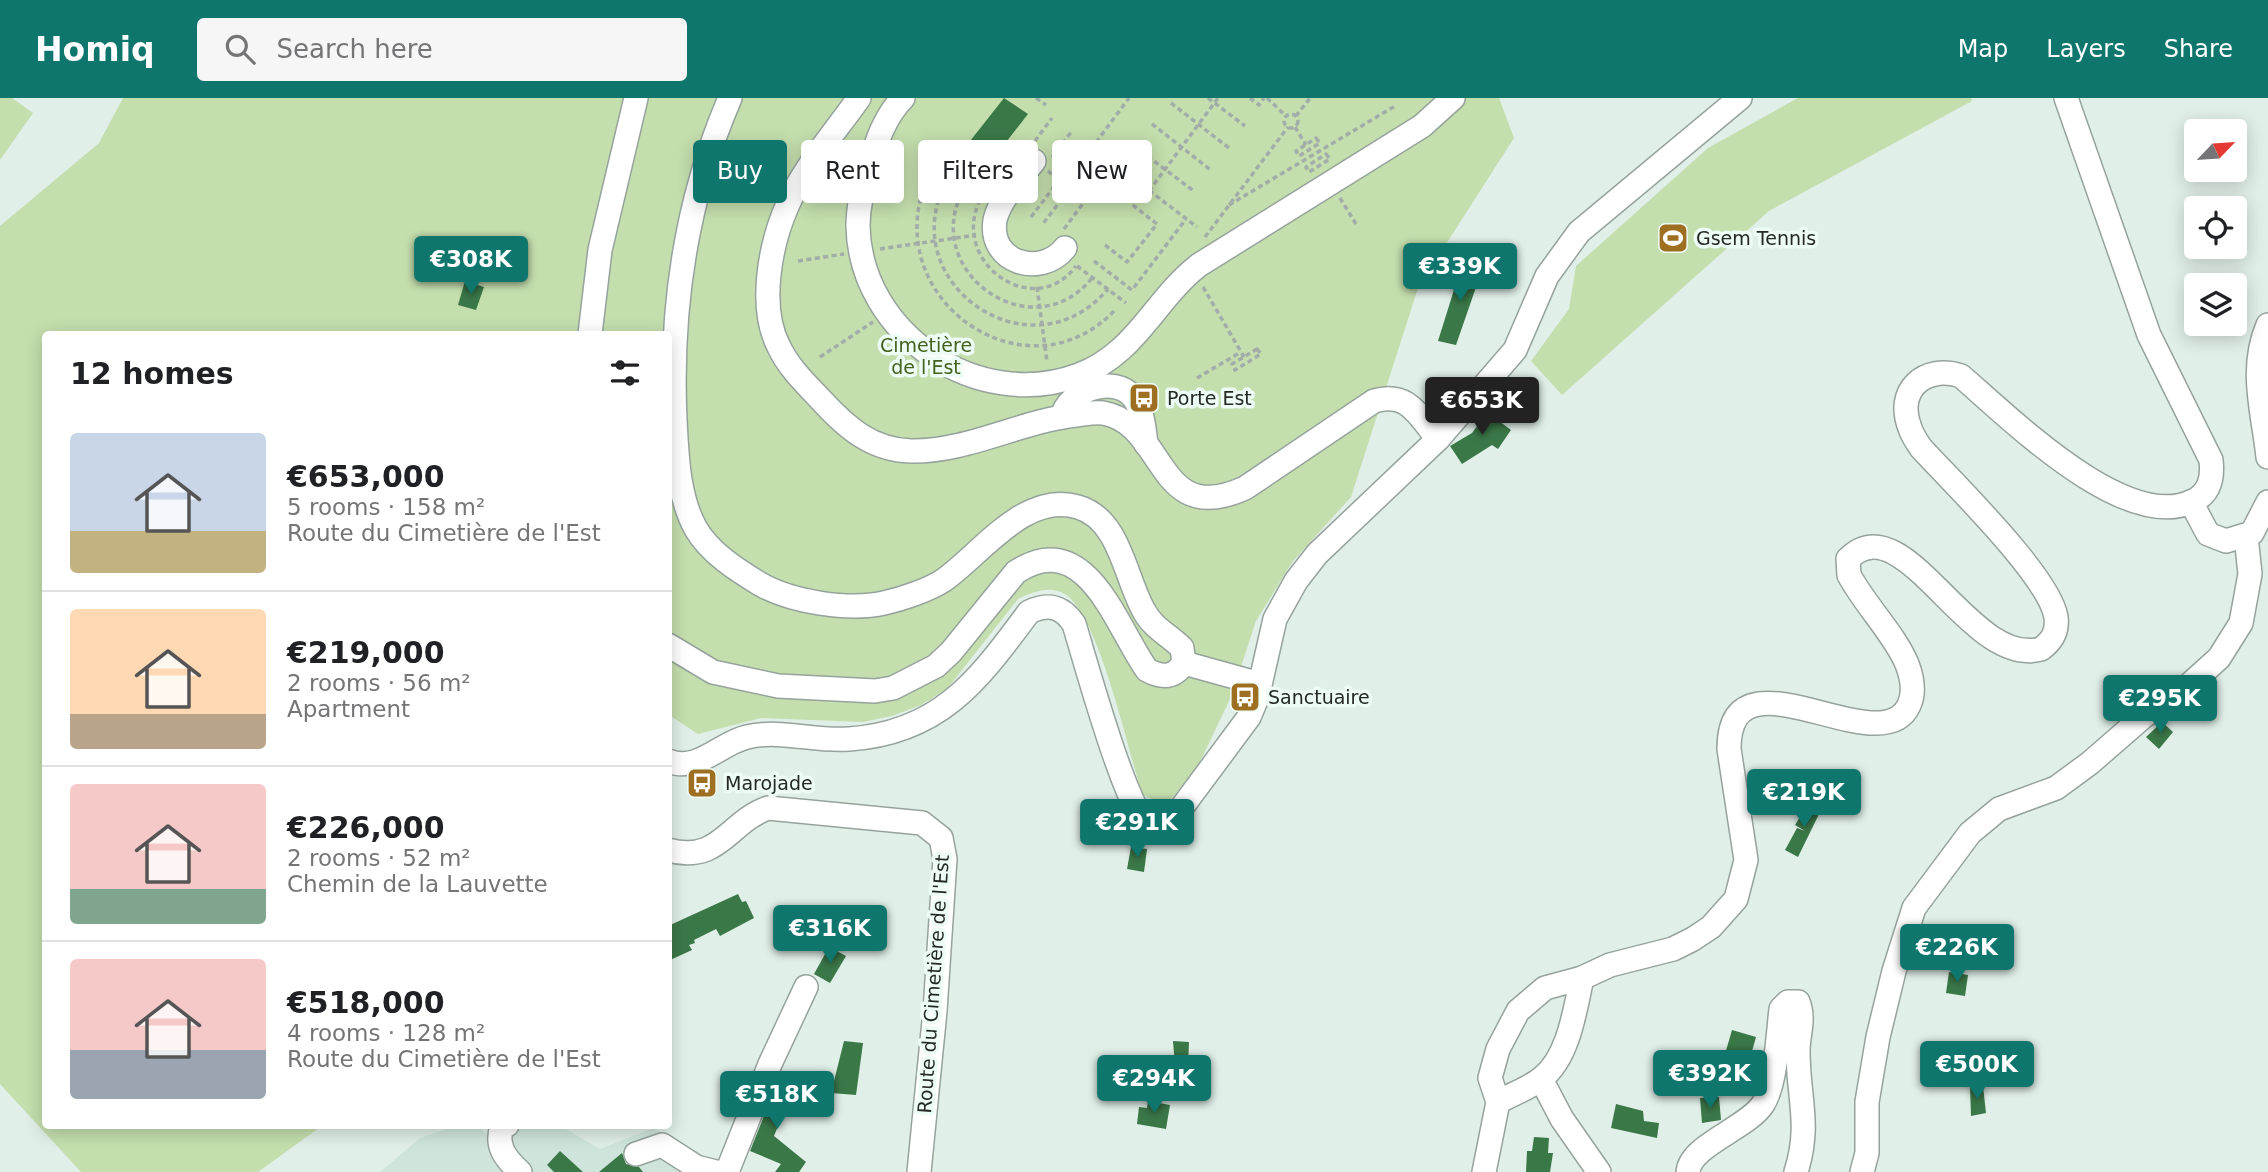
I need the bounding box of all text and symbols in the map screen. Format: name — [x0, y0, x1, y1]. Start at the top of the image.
search box — [197, 18, 687, 81]
text: Homiq — [35, 30, 155, 69]
icon: search — [221, 30, 259, 68]
text: Search here — [277, 34, 433, 64]
text: Map — [1958, 35, 2008, 63]
text: Layers — [2046, 35, 2126, 63]
text: Share — [2164, 35, 2233, 63]
north arrow — [2184, 119, 2247, 182]
map controls — [2184, 119, 2247, 336]
chip: Buy — [693, 140, 787, 203]
chip: Rent — [801, 140, 904, 203]
chip: Filters — [918, 140, 1038, 203]
chip: New — [1052, 140, 1152, 203]
button: locate — [2184, 196, 2247, 259]
sports icon: Gsem Tennis — [1656, 221, 1690, 255]
place label: Gsem Tennis — [1696, 227, 1816, 249]
pin: €308K — [422, 236, 520, 296]
pin: €339K — [1411, 244, 1509, 303]
text: €308K — [430, 246, 512, 272]
text: €339K — [1419, 253, 1501, 279]
button: layers — [2184, 273, 2247, 336]
park label: Cimetière de l'Est — [880, 334, 972, 378]
icon: filters — [606, 354, 644, 392]
text: 12 homes — [70, 356, 234, 391]
pin: €653K — [1433, 378, 1531, 437]
bus stop icon: Porte Est — [1127, 381, 1161, 415]
place label: Porte Est — [1167, 387, 1252, 409]
text: €653K — [1441, 387, 1523, 413]
text: €653,000 — [287, 459, 445, 494]
icon: home — [126, 461, 210, 545]
text: 5 rooms · 158 m² — [287, 494, 485, 520]
text: Route du Cimetière de l'Est — [287, 520, 601, 546]
text: €219,000 — [287, 635, 445, 670]
icon: home — [126, 637, 210, 721]
text: 2 rooms · 56 m² — [287, 670, 471, 696]
pin: €295K — [2111, 676, 2209, 735]
bus stop icon: Sanctuaire — [1228, 680, 1262, 714]
text: €295K — [2119, 685, 2201, 711]
place label: Sanctuaire — [1268, 686, 1370, 708]
text: Apartment — [287, 696, 410, 722]
bus stop icon: Marojade — [685, 766, 719, 800]
pin: €219K — [1755, 770, 1853, 829]
place label: Marojade — [725, 772, 813, 794]
text: €219K — [1763, 779, 1845, 805]
pin: €291K — [1088, 800, 1186, 859]
text: €291K — [1096, 809, 1178, 835]
text: €226,000 — [287, 810, 445, 845]
icon: home — [126, 812, 210, 896]
text: 2 rooms · 52 m² — [287, 845, 471, 871]
street label: Route du Cimetière de l'Est — [913, 854, 953, 1114]
text: Chemin de la Lauvette — [287, 871, 548, 897]
pin: €316K — [781, 906, 879, 965]
text: €316K — [789, 915, 871, 941]
pin: €226K — [1908, 924, 2006, 984]
text: €226K — [1916, 934, 1998, 960]
text: €518,000 — [287, 985, 445, 1020]
icon: home — [126, 987, 210, 1071]
text: 4 rooms · 128 m² — [287, 1020, 485, 1046]
pin: €500K — [1928, 1042, 2026, 1101]
text: Route du Cimetière de l'Est — [287, 1046, 601, 1072]
pin: €392K — [1661, 1051, 1759, 1110]
text: €500K — [1936, 1051, 2018, 1077]
pin: €294K — [1105, 1056, 1203, 1115]
text: €392K — [1669, 1060, 1751, 1086]
text: €294K — [1113, 1065, 1195, 1091]
pin: €518K — [728, 1072, 826, 1131]
text: €518K — [736, 1081, 818, 1107]

